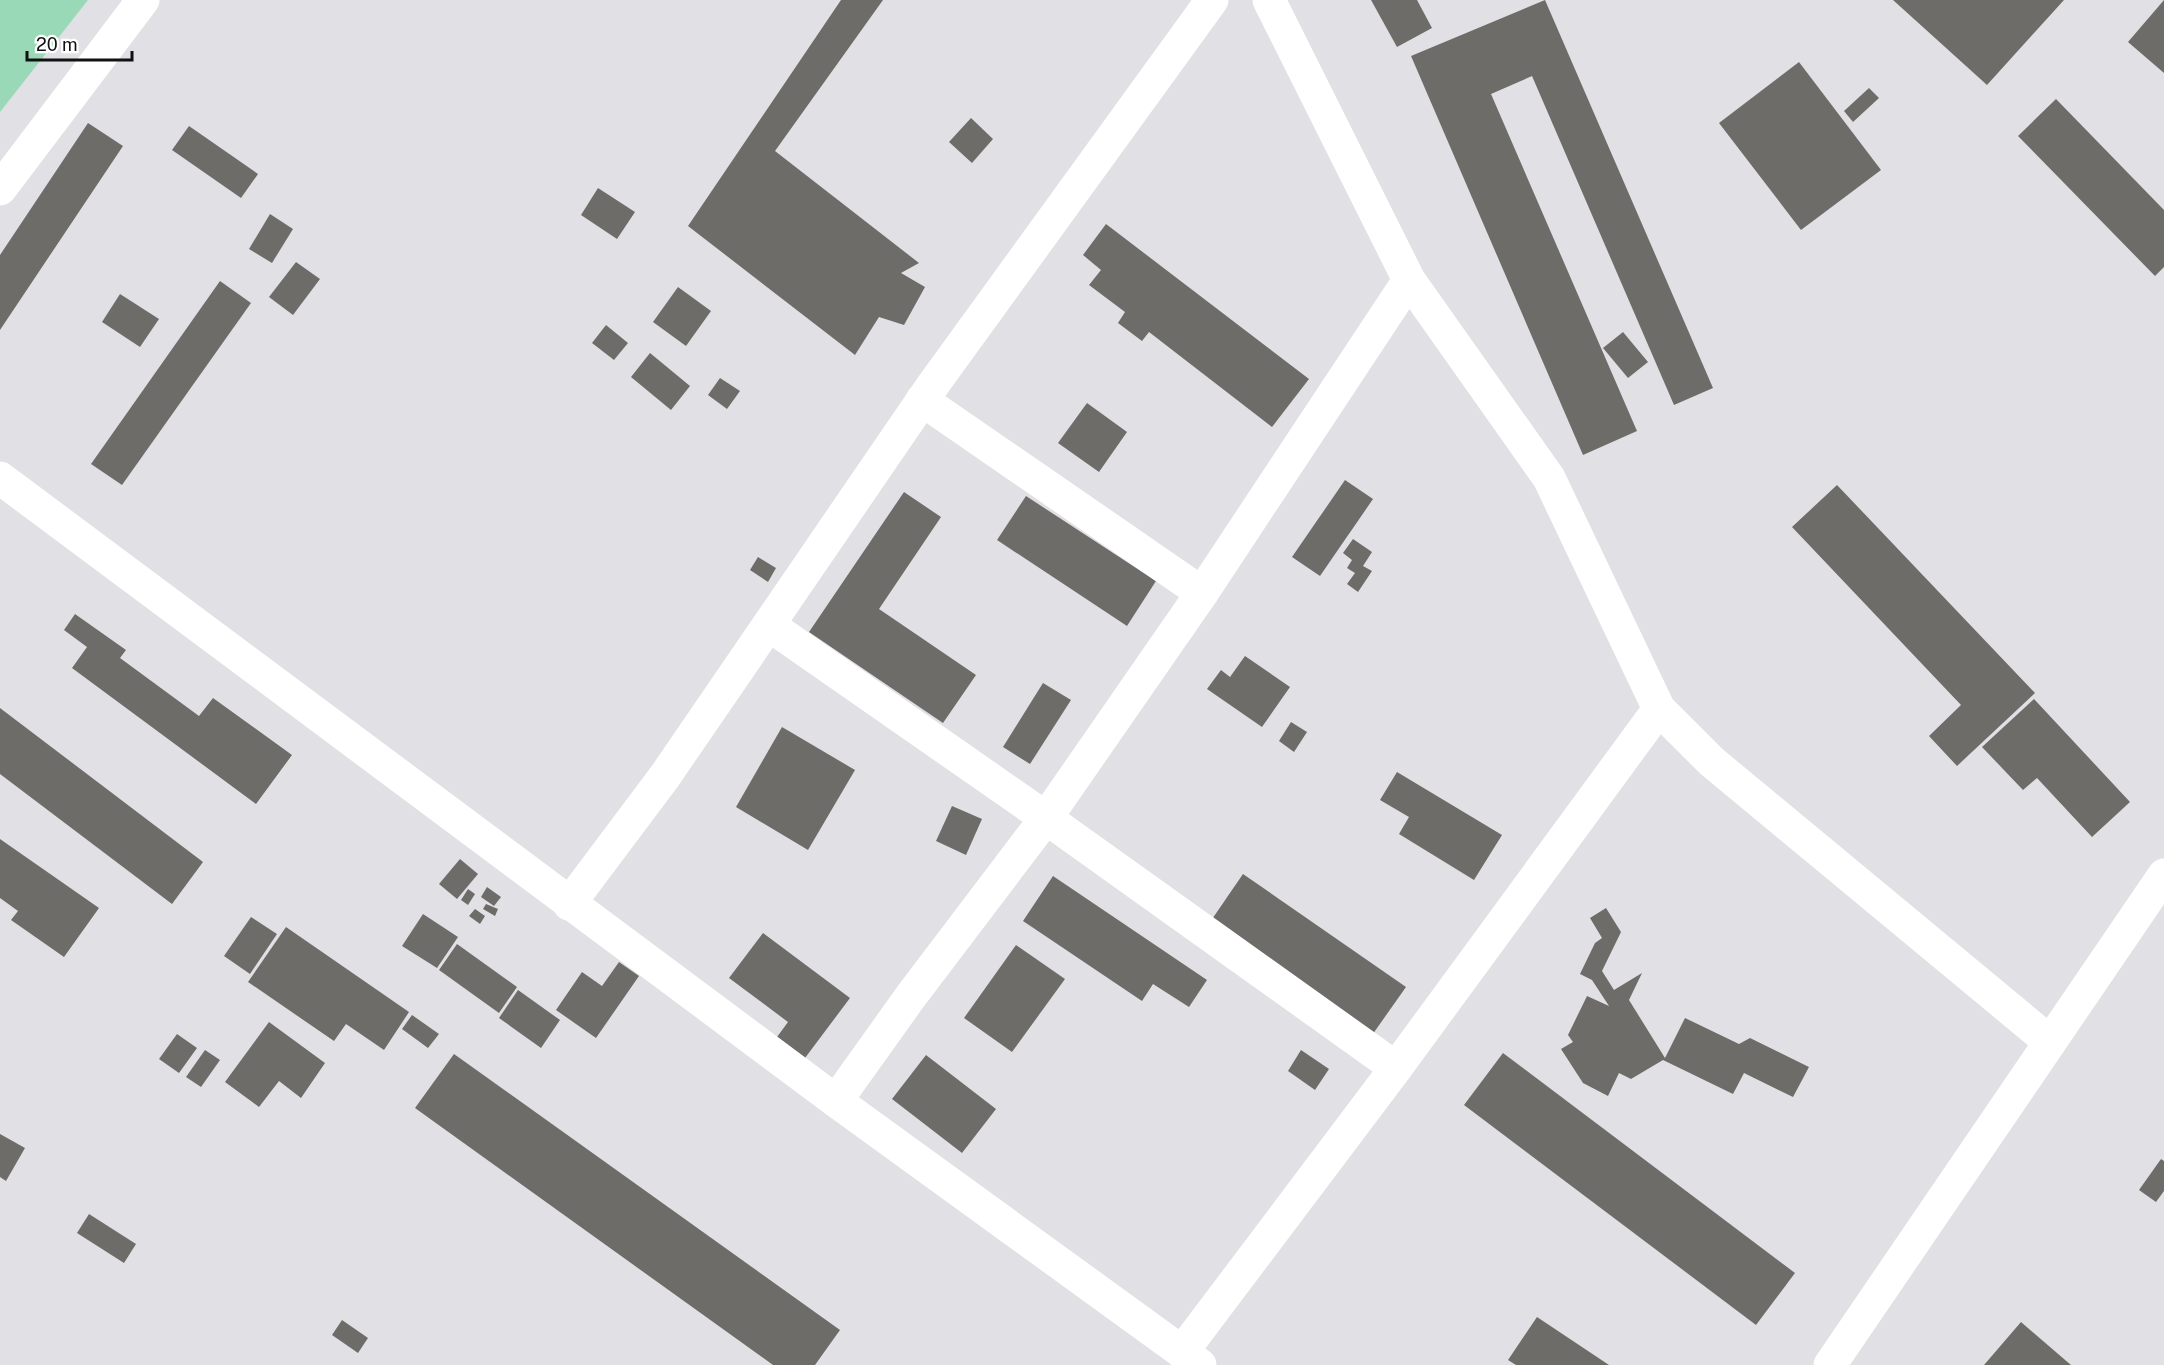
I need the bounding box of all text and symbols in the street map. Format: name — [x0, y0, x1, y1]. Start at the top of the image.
scale bar — [27, 24, 132, 62]
text: 20 m — [36, 34, 78, 55]

